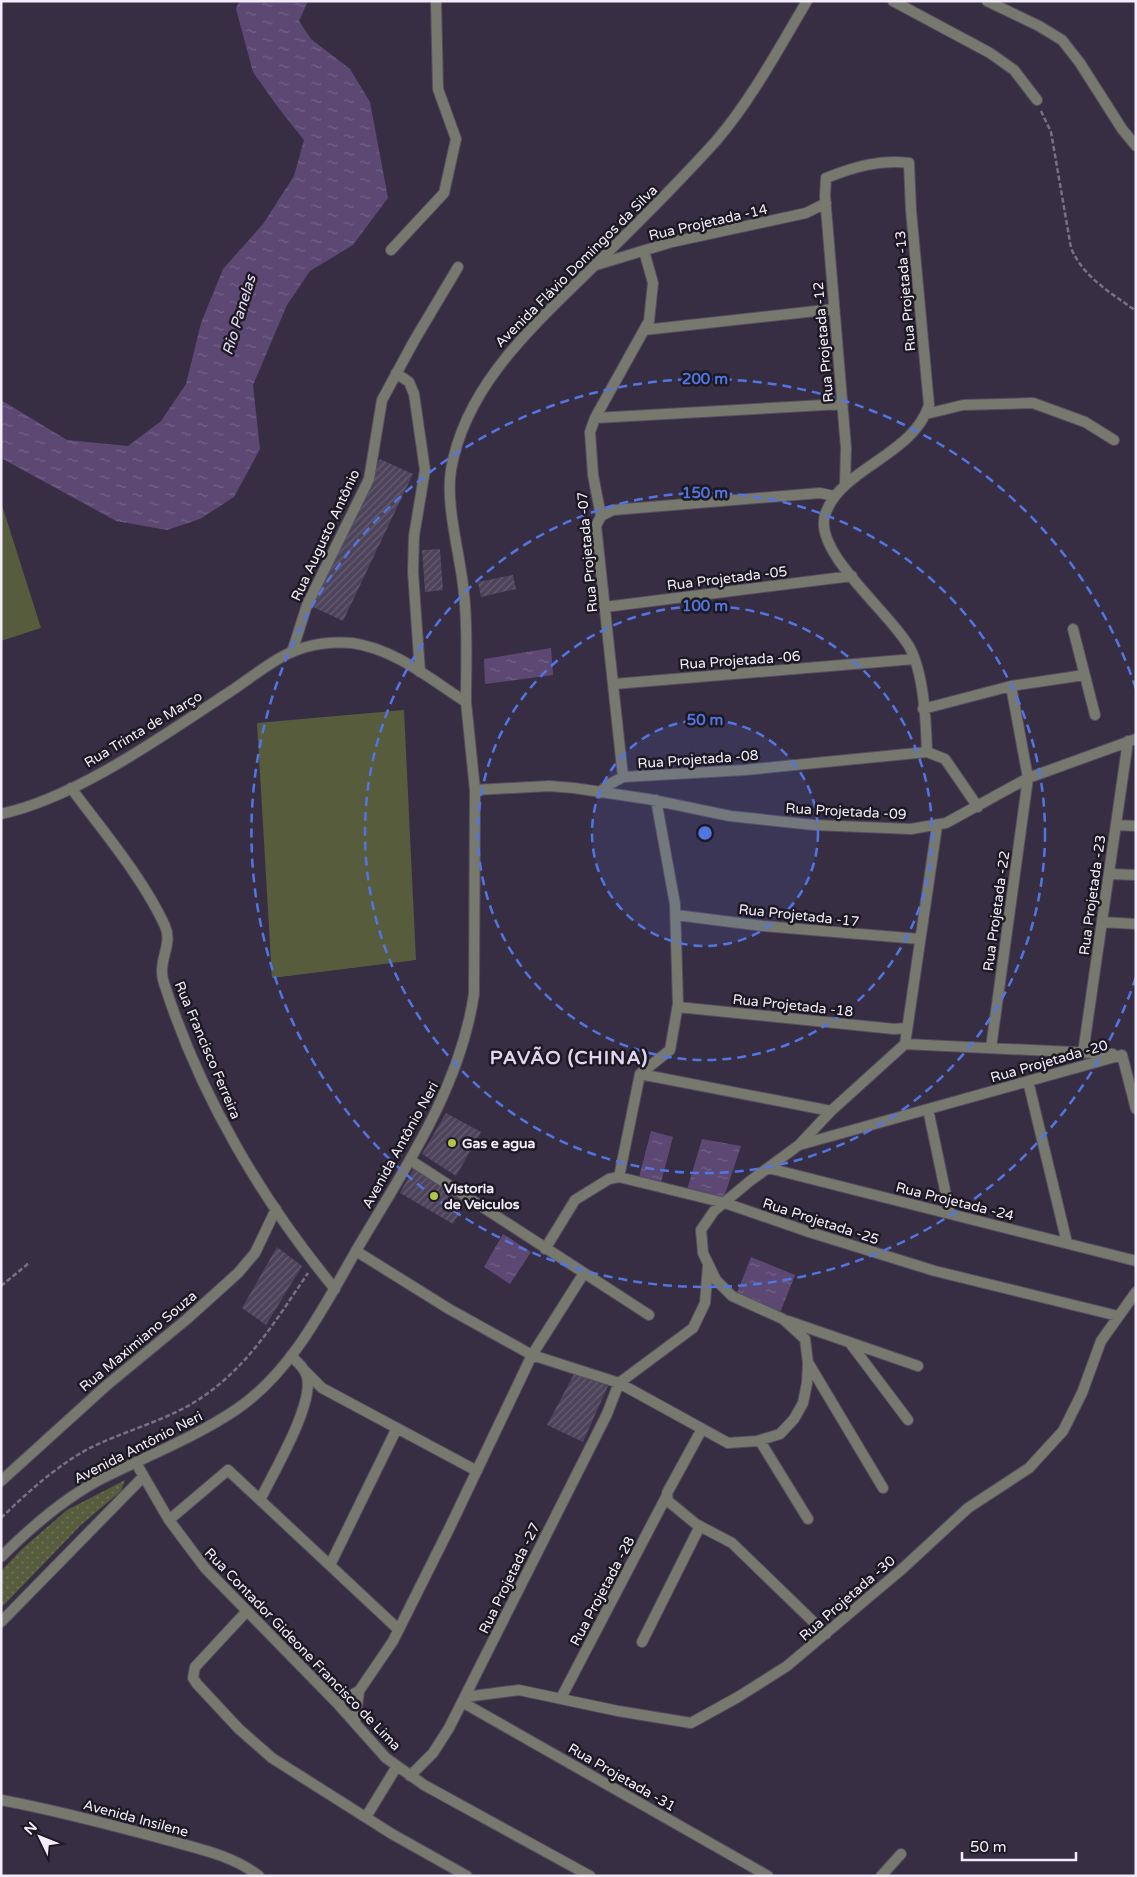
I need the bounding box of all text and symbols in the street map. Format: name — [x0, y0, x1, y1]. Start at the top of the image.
street label: Avenida Flávio Domingos da Silva — [492, 182, 661, 351]
street label: Rua Projetada -14 — [647, 201, 769, 244]
street label: Rua Projetada -13 — [892, 230, 919, 352]
water label: Rio Panelas — [218, 271, 260, 357]
street label: Rua Projetada -12 — [810, 281, 837, 403]
text: 200 m — [682, 370, 728, 388]
street label: Rua Augusto Antônio — [287, 467, 363, 604]
text: 150 m — [682, 484, 728, 502]
street label: Rua Projetada -07 — [574, 491, 601, 613]
street label: Rua Projetada -05 — [666, 563, 788, 594]
text: 100 m — [682, 597, 728, 615]
street label: Rua Projetada -06 — [679, 648, 801, 673]
street label: Rua Trinta de Março — [81, 687, 205, 771]
text: 50 m — [687, 711, 723, 729]
street label: Rua Projetada -08 — [637, 747, 759, 772]
street label: Rua Projetada -09 — [785, 800, 907, 823]
centre of rings — [696, 824, 714, 842]
street label: Rua Projetada -23 — [1076, 834, 1109, 956]
street label: Rua Projetada -22 — [980, 850, 1013, 972]
street label: Rua Projetada -17 — [738, 901, 860, 930]
street label: Rua Francisco Ferreira — [171, 979, 244, 1122]
street label: Rua Projetada -18 — [732, 991, 854, 1020]
street label: Rua Projetada -20 — [988, 1037, 1110, 1086]
district label: PAVÃO (CHINA) — [490, 1046, 648, 1069]
street label: Avenida Antônio Neri — [359, 1079, 442, 1211]
place label: Gas e agua — [462, 1135, 536, 1152]
marker: Gas e agua — [446, 1137, 458, 1149]
street label: Rua Projetada -24 — [894, 1179, 1016, 1224]
place label: Vistoria de Veiculos — [444, 1180, 520, 1213]
marker: Vistoria de Veiculos — [428, 1190, 440, 1202]
street label: Rua Projetada -25 — [761, 1195, 881, 1248]
street label: Rua Maximiano Souza — [76, 1287, 200, 1395]
street label: Avenida Antônio Neri — [71, 1408, 205, 1487]
street label: Rua Projetada -27 — [475, 1520, 544, 1636]
street label: Rua Projetada -28 — [566, 1534, 639, 1649]
street label: Rua Contador Gideone Francisco de Lima — [201, 1544, 404, 1754]
street label: Rua Projetada -30 — [796, 1552, 899, 1645]
street label: Rua Projetada -31 — [565, 1740, 679, 1815]
street label: Avenida Insilene — [82, 1796, 190, 1841]
north arrow — [15, 1812, 65, 1862]
text: N — [21, 1819, 41, 1838]
scale bar — [962, 1830, 1076, 1862]
text: 50 m — [970, 1838, 1007, 1856]

